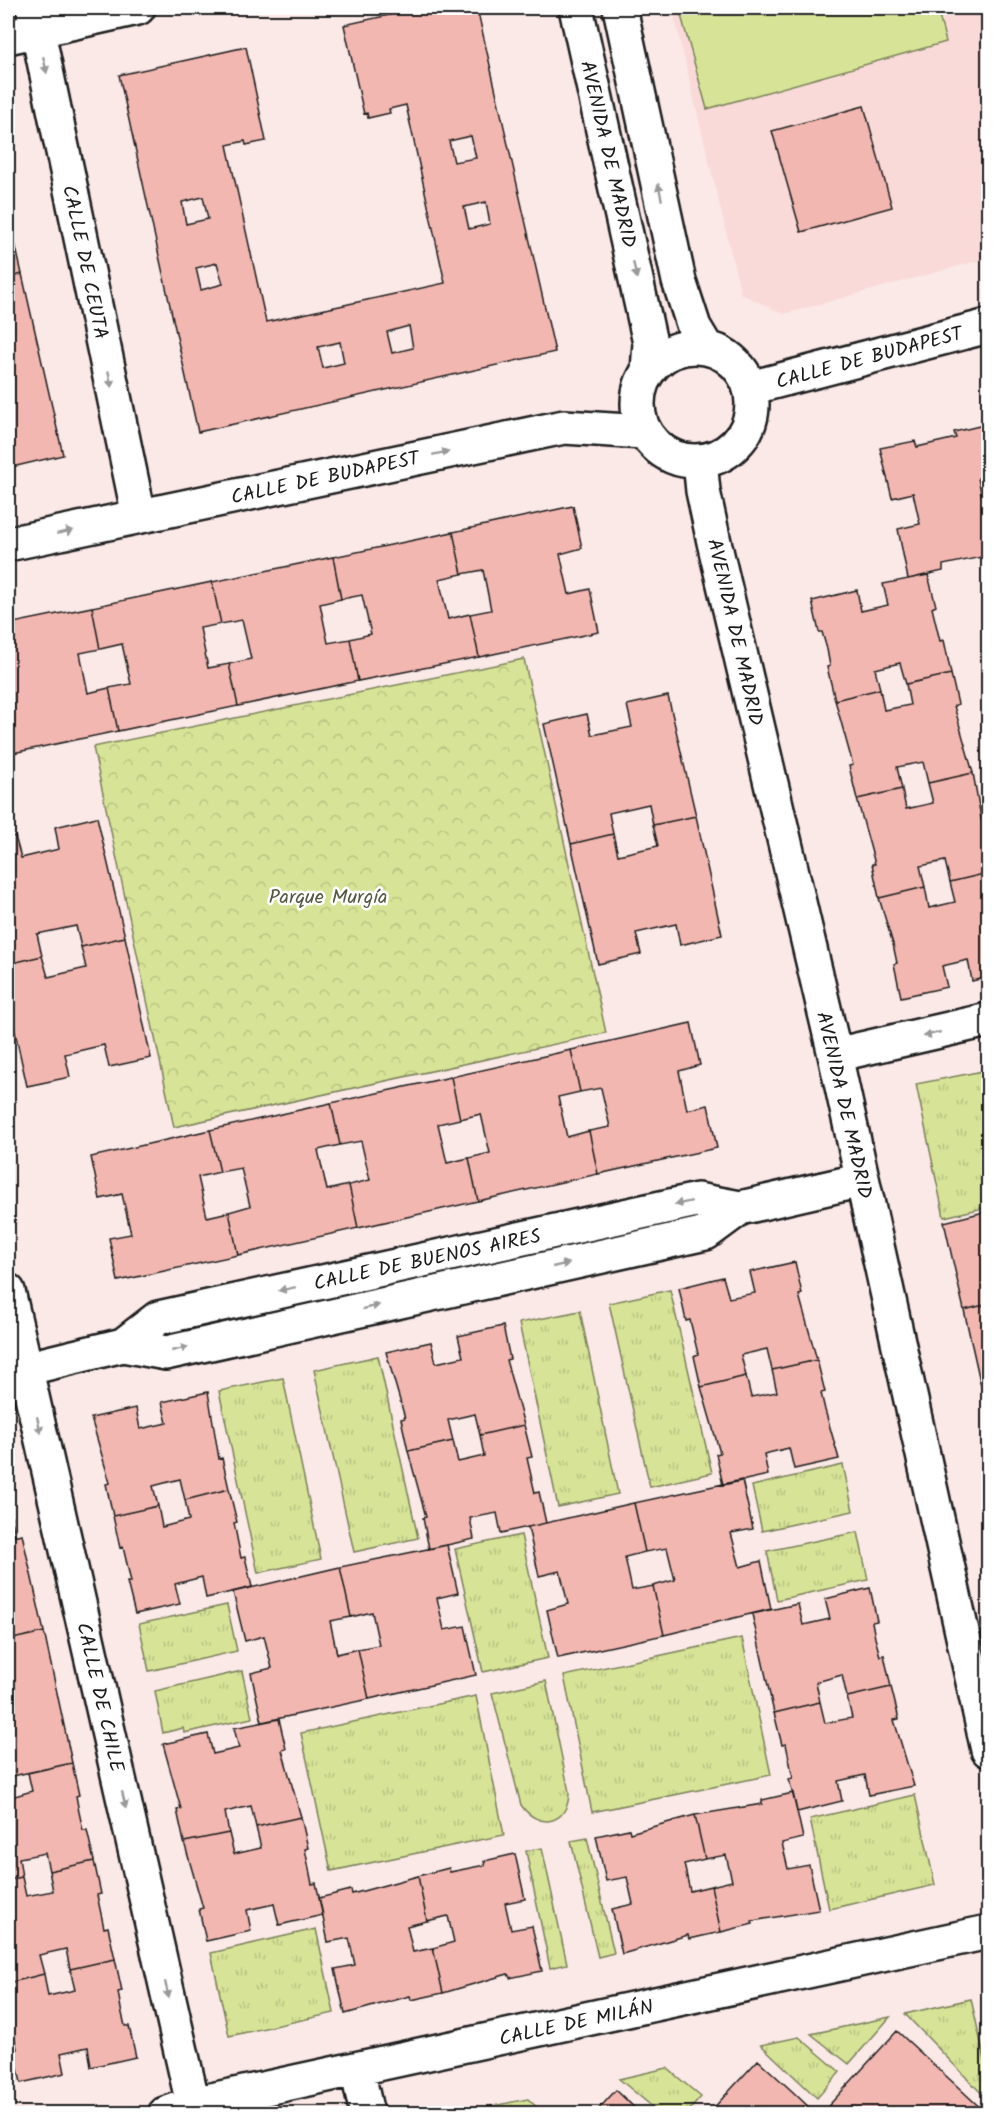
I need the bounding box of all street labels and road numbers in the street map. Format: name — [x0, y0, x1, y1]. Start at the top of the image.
street label: AVENIDA DE MADRID — [570, 58, 644, 251]
street label: CALLE DE CEUTA — [52, 182, 116, 342]
street label: CALLE DE BUDAPEST — [773, 318, 969, 399]
street label: CALLE DE BUDAPEST — [228, 443, 425, 515]
street label: AVENIDA DE MADRID — [697, 536, 771, 729]
street label: AVENIDA DE MADRID — [806, 1009, 880, 1202]
street label: CALLE DE BUENOS AIRES — [311, 1221, 544, 1301]
street label: CALLE DE CHILE — [66, 1620, 132, 1777]
street label: CALLE DE MILÁN — [496, 1992, 656, 2056]

